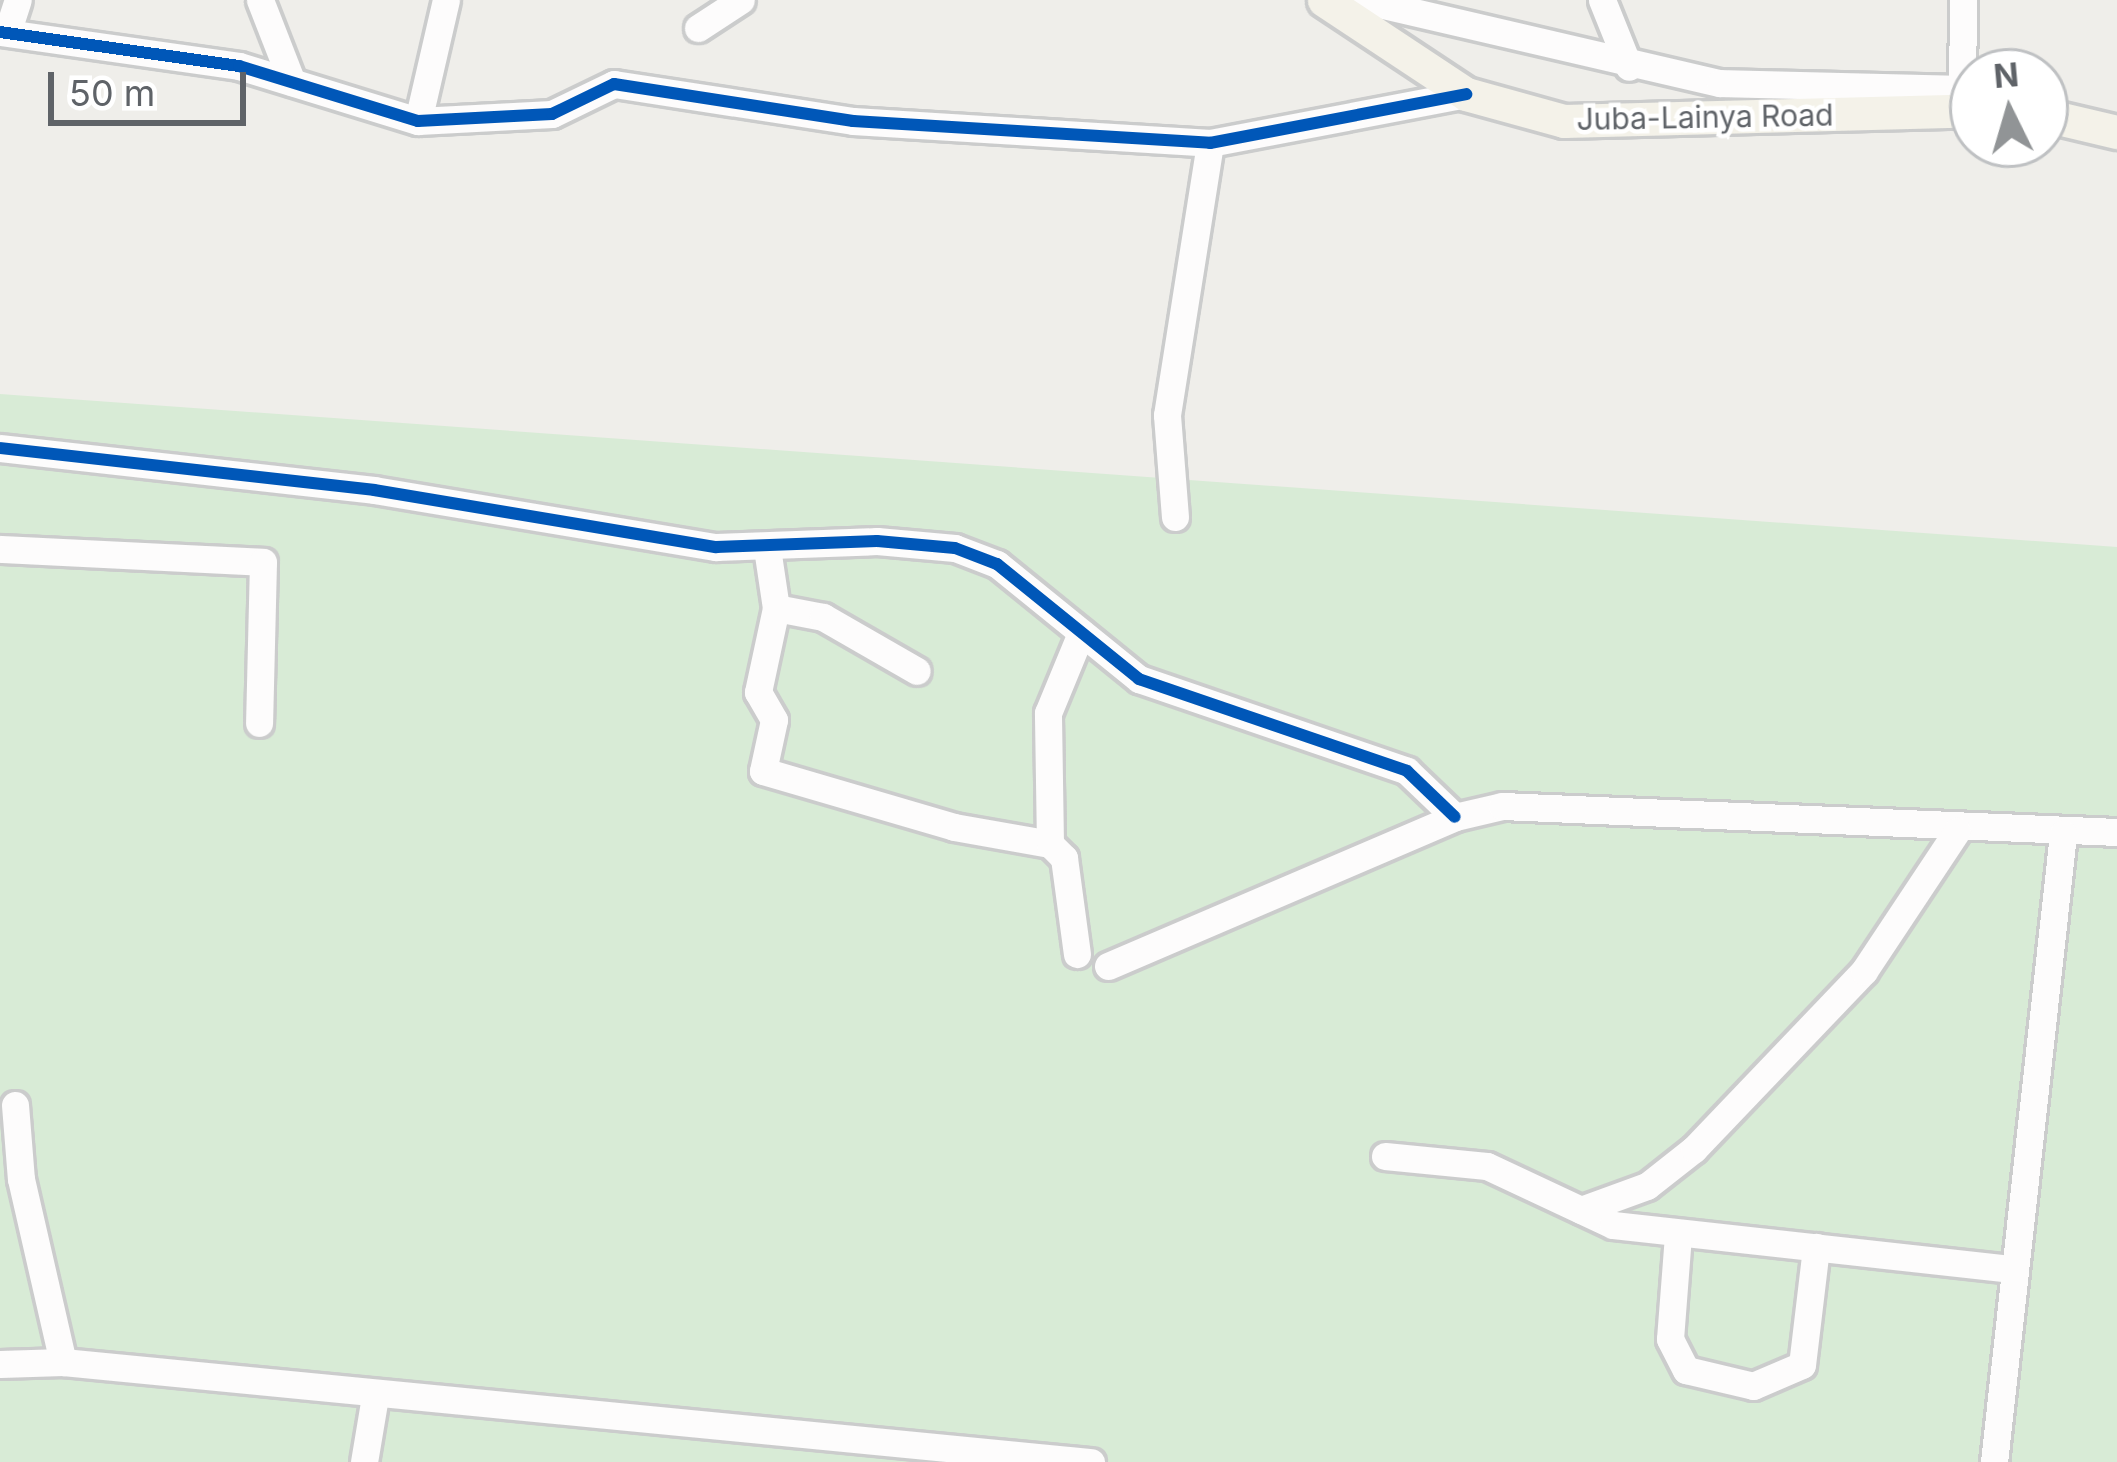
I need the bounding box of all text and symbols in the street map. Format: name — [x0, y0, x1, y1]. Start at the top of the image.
scale bar — [54, 48, 252, 122]
north arrow — [1949, 48, 2069, 168]
text: N — [1992, 54, 2020, 96]
text: 50 m — [69, 71, 155, 115]
street label: Juba-Lainya Road — [1576, 97, 1834, 137]

